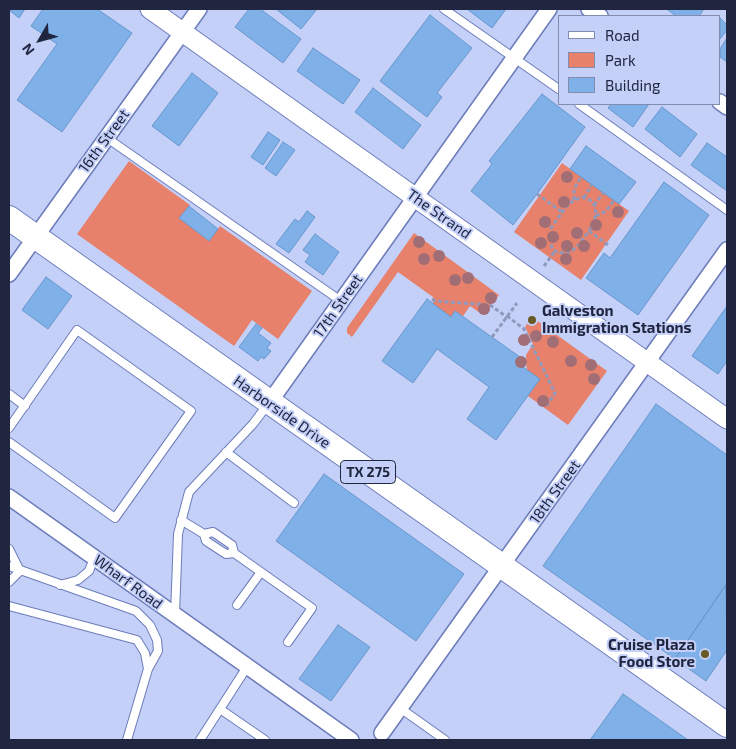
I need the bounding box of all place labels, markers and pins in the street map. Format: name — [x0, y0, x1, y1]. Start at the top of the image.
place label: Galveston Immigration Stations — [542, 302, 692, 337]
marker: Galveston Immigration Stations — [526, 314, 538, 326]
place label: Cruise Plaza Food Store — [608, 636, 695, 671]
marker: Cruise Plaza Food Store — [699, 648, 711, 660]

